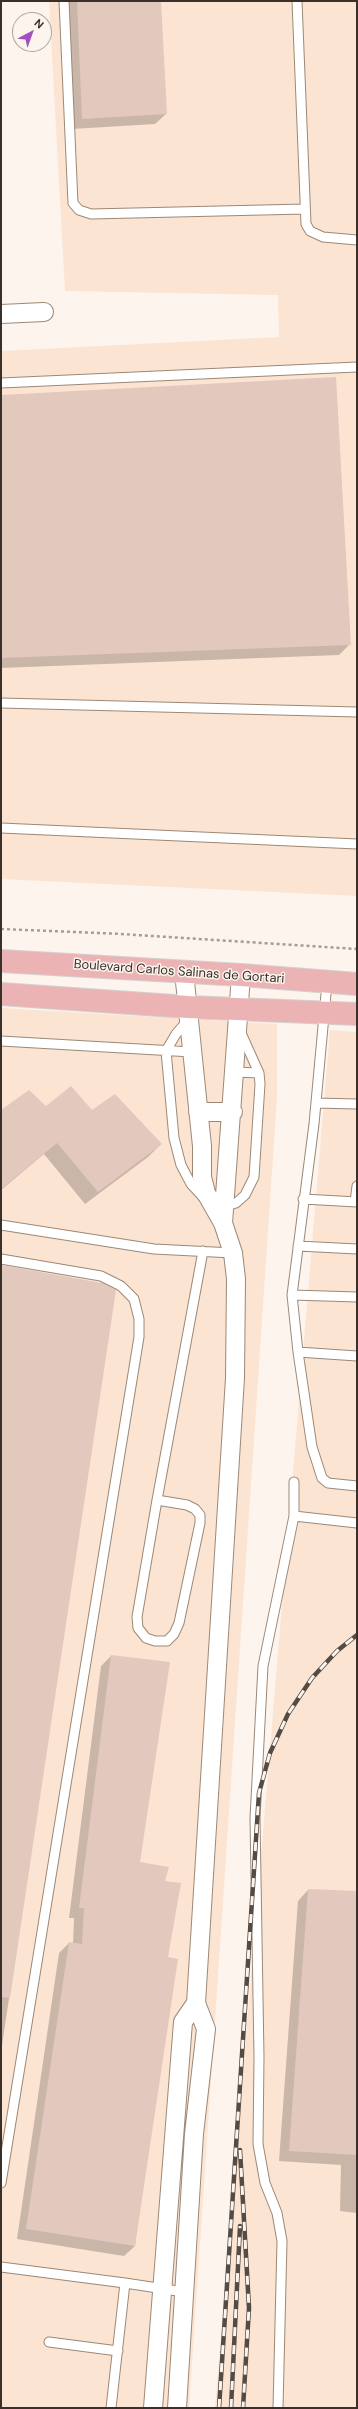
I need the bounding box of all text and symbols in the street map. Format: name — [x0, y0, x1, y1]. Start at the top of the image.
north arrow — [12, 12, 52, 52]
text: N — [32, 16, 47, 32]
street label: Boulevard Carlos Salinas de Gortari — [73, 957, 285, 987]

